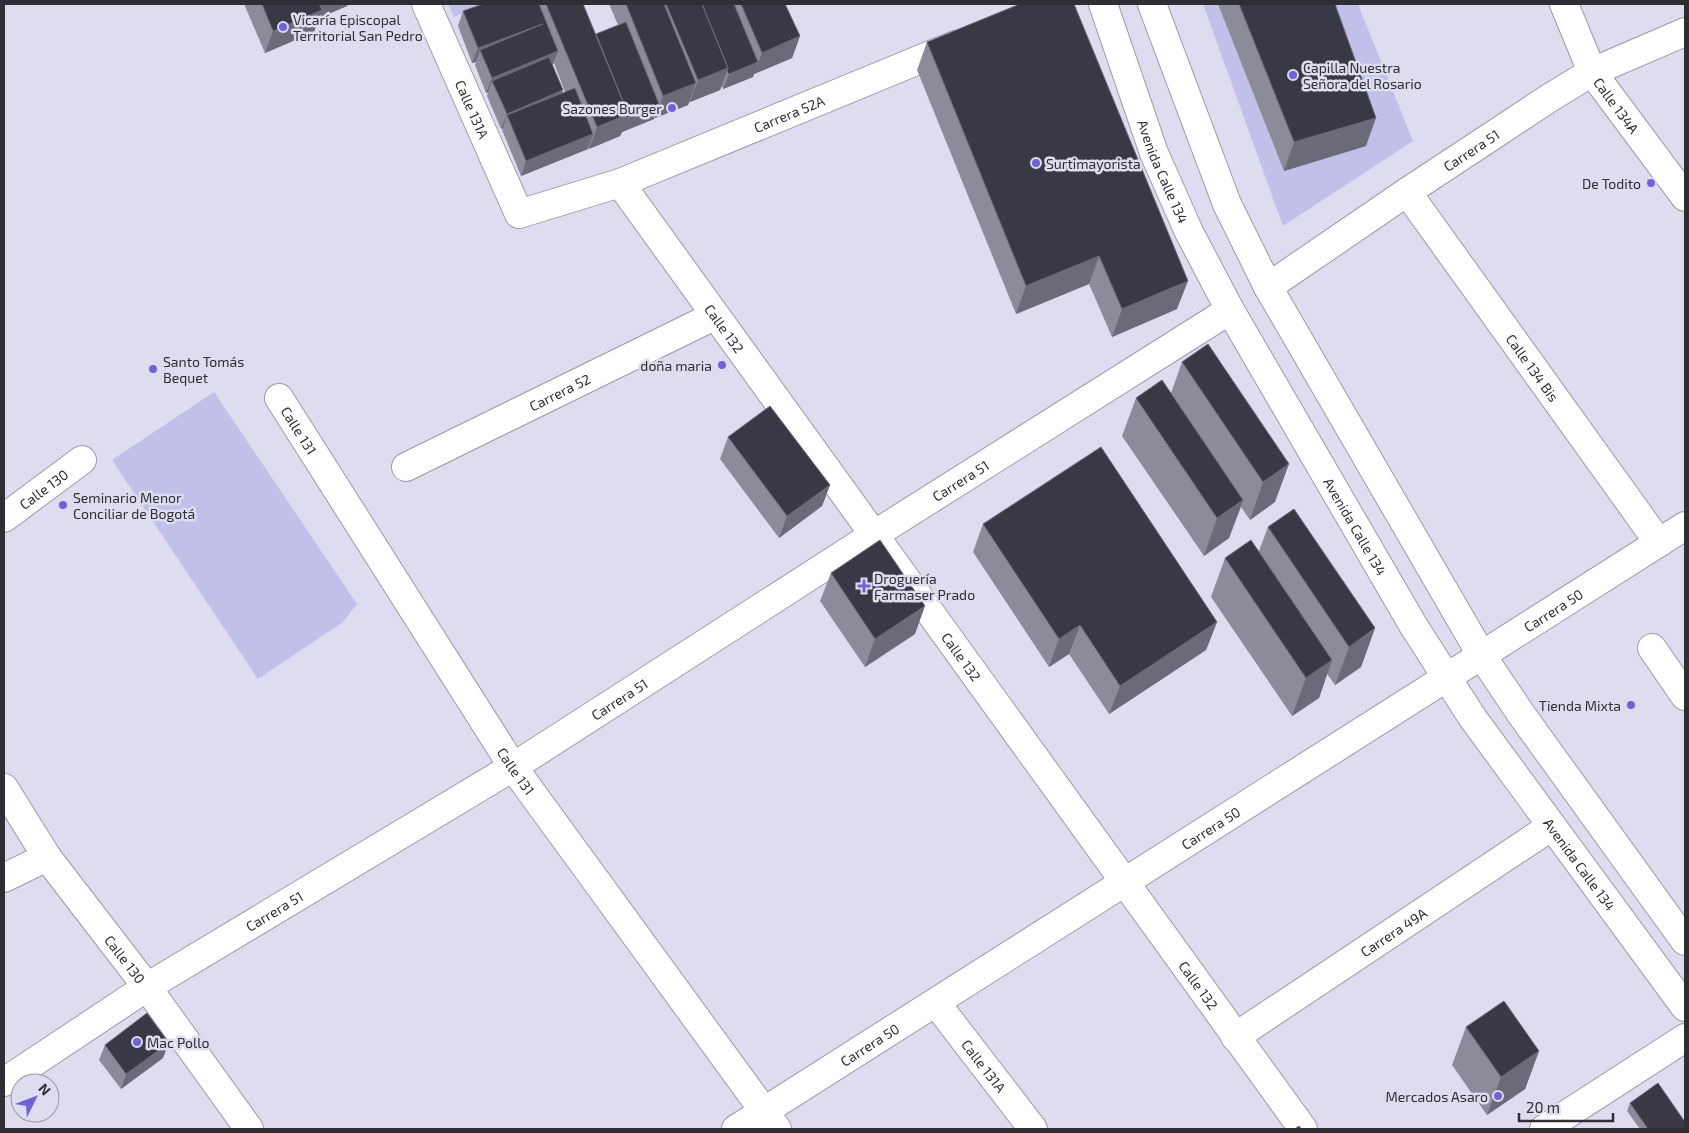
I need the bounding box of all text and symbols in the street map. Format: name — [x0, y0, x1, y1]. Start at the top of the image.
place label: Vicaría Episcopal Territorial San Pedro — [293, 11, 423, 44]
marker: Vicaría Episcopal Territorial San Pedro — [277, 21, 289, 33]
place label: Capilla Nuestra Señora del Rosario — [1303, 59, 1422, 92]
marker: Capilla Nuestra Señora del Rosario — [1287, 69, 1299, 81]
street label: Calle 134A — [1590, 74, 1643, 137]
street label: Calle 131A — [452, 77, 493, 141]
street label: Carrera 52A — [751, 91, 827, 136]
place label: Sazones Burger — [562, 100, 662, 117]
marker: Sazones Burger — [666, 102, 678, 114]
street label: Avenida Calle 134 — [1135, 117, 1192, 226]
street label: Carrera 51 — [1440, 125, 1502, 174]
place label: Surtimayorista — [1046, 155, 1141, 172]
marker: Surtimayorista — [1030, 157, 1042, 169]
place label: De Todito — [1582, 175, 1641, 192]
marker: De Todito — [1645, 177, 1657, 189]
street label: Calle 132 — [702, 300, 748, 356]
street label: Calle 134 Bis — [1503, 330, 1563, 405]
place label: Santo Tomás Bequet — [163, 353, 244, 386]
place label: doña maria — [640, 357, 712, 374]
marker: doña maria — [716, 359, 728, 371]
marker: Santo Tomás Bequet — [147, 363, 159, 375]
street label: Carrera 52 — [526, 369, 593, 414]
street label: Calle 131 — [278, 403, 321, 457]
street label: Carrera 51 — [929, 456, 992, 504]
street label: Calle 130 — [16, 465, 71, 512]
street label: Avenida Calle 134 — [1320, 474, 1391, 578]
place label: Seminario Menor Conciliar de Bogotá — [73, 489, 195, 522]
marker: Seminario Menor Conciliar de Bogotá — [57, 499, 69, 511]
place label: Droguería Farmaser Prado — [874, 570, 975, 603]
marker: Droguería Farmaser Prado — [858, 580, 870, 592]
street label: Carrera 50 — [1520, 585, 1586, 635]
street label: Calle 132 — [939, 629, 985, 684]
street label: Carrera 51 — [588, 674, 651, 723]
place label: Tienda Mixta — [1539, 697, 1621, 714]
marker: Tienda Mixta — [1625, 699, 1637, 711]
street label: Calle 131 — [494, 744, 539, 798]
street label: Carrera 50 — [1178, 803, 1243, 853]
street label: Avenida Calle 134 — [1540, 814, 1620, 914]
street label: Carrera 51 — [242, 887, 306, 934]
street label: Carrera 49A — [1357, 903, 1430, 960]
street label: Calle 130 — [102, 931, 149, 987]
street label: Calle 132 — [1176, 957, 1222, 1013]
street label: Carrera 50 — [837, 1019, 902, 1069]
place label: Mac Pollo — [147, 1034, 209, 1051]
marker: Mac Pollo — [131, 1036, 143, 1048]
street label: Calle 131A — [958, 1036, 1010, 1096]
north arrow — [10, 1073, 60, 1123]
text: N — [35, 1080, 55, 1098]
place label: Mercados Asaro — [1385, 1088, 1488, 1105]
marker: Mercados Asaro — [1492, 1090, 1504, 1102]
scale bar — [1519, 1090, 1613, 1122]
text: 20 m — [1526, 1098, 1560, 1116]

